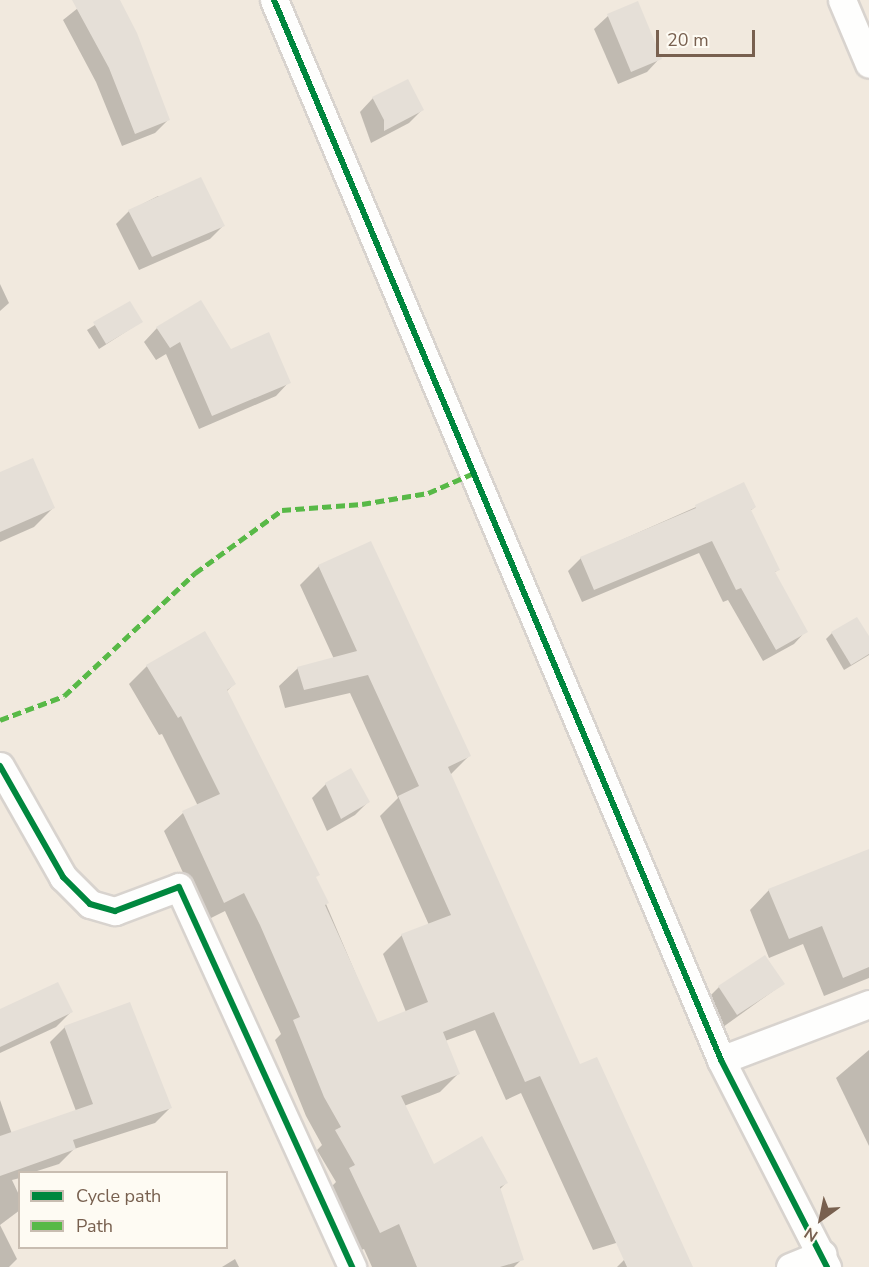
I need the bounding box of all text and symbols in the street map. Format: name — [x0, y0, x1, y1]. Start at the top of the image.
scale bar — [659, 18, 758, 56]
text: 20 m — [667, 28, 709, 52]
legend — [18, 1171, 228, 1249]
text: Cycle path — [76, 1184, 161, 1208]
north arrow — [791, 1189, 851, 1249]
text: Path — [76, 1214, 113, 1238]
text: N — [800, 1222, 822, 1247]

